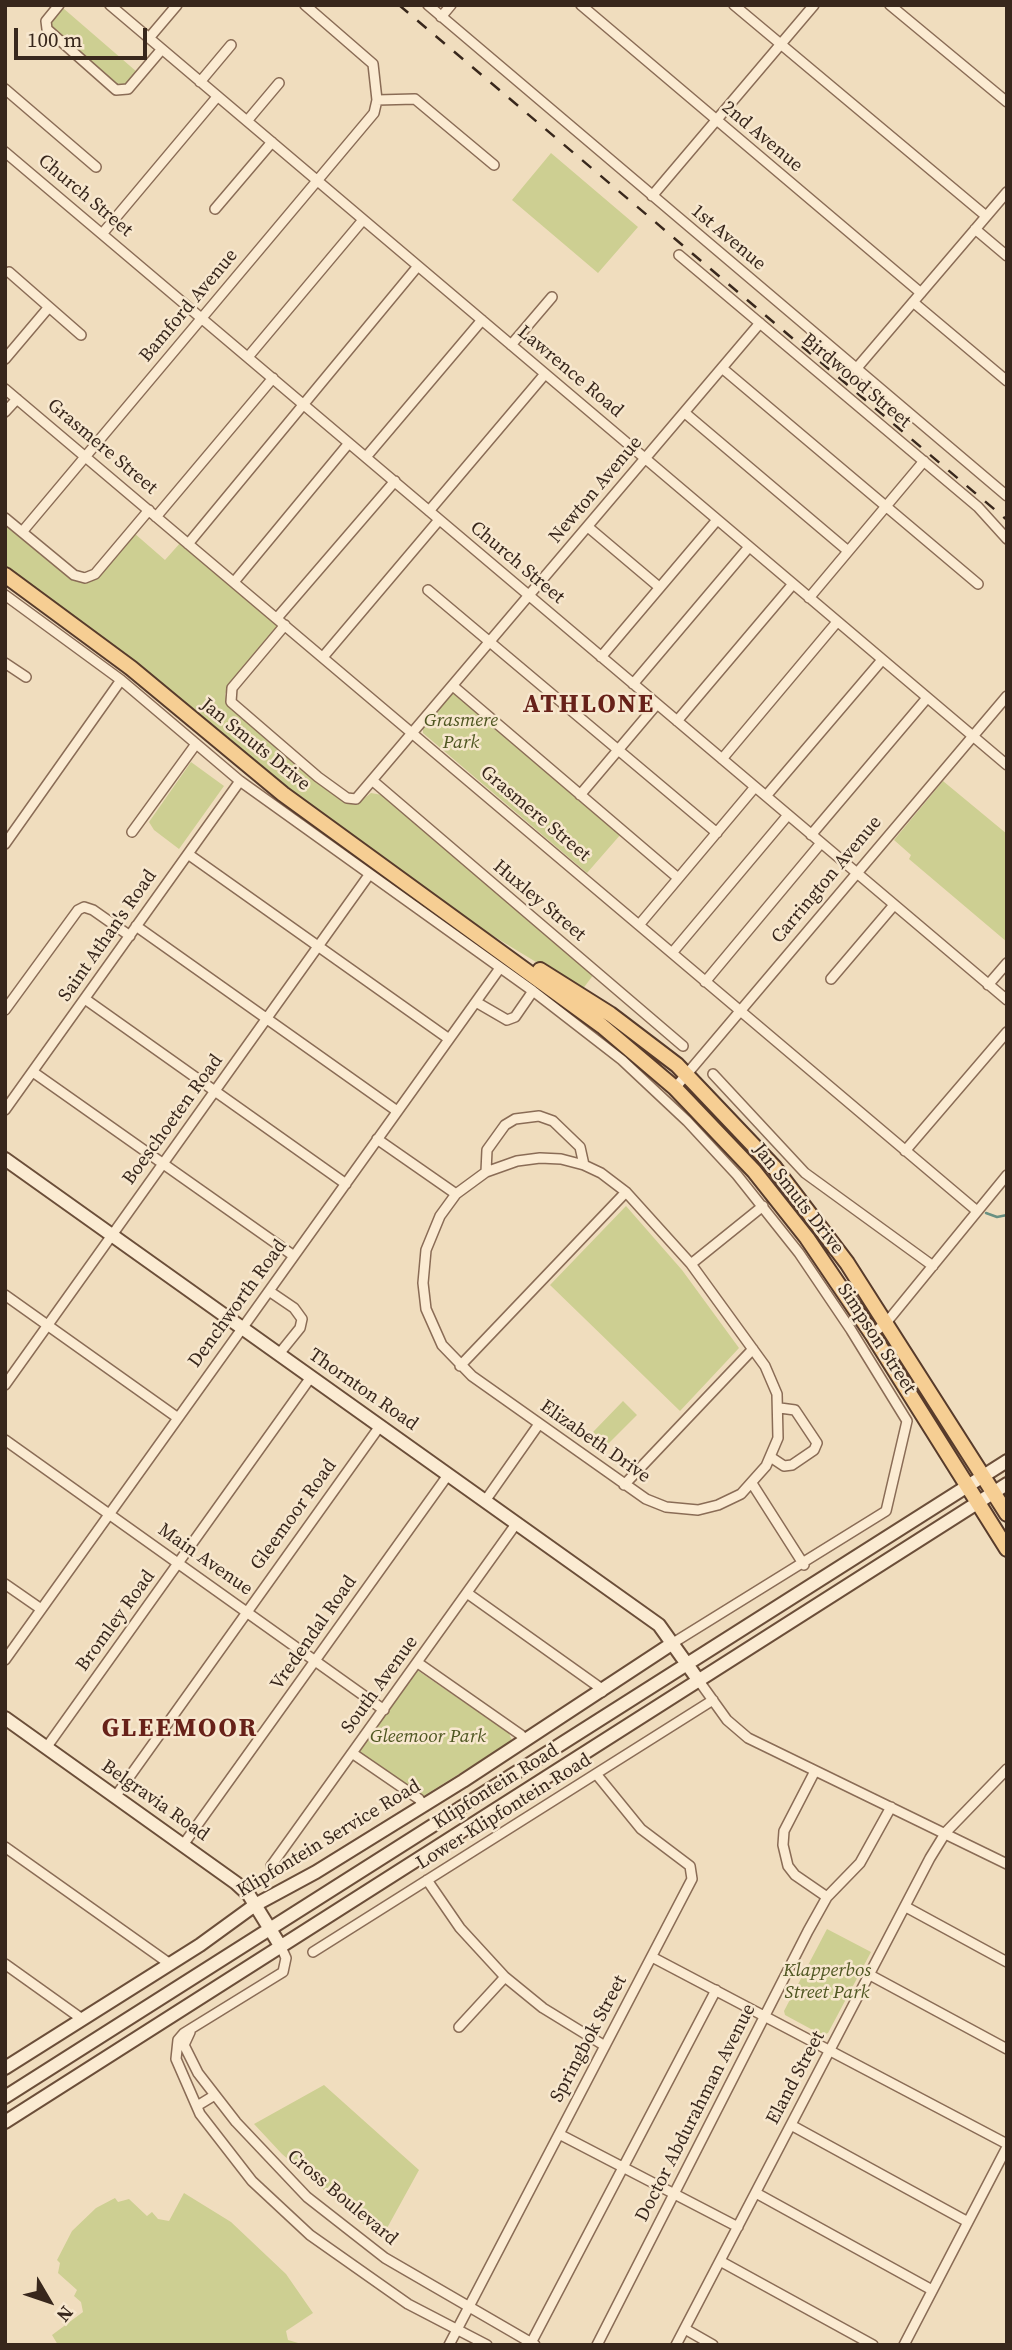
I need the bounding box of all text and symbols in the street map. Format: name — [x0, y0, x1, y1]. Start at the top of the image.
scale bar — [18, 14, 150, 58]
text: 100 m — [27, 25, 82, 54]
street label: 2nd Avenue — [717, 97, 807, 177]
street label: Church Street — [33, 150, 137, 242]
street label: 1st Avenue — [686, 200, 770, 276]
street label: Bamford Avenue — [135, 245, 243, 367]
street label: Lawrence Road — [513, 321, 627, 423]
street label: Birdwood Street — [797, 329, 915, 433]
street label: Grasmere Street — [42, 394, 162, 500]
street label: Newton Avenue — [545, 432, 647, 548]
street label: Church Street — [465, 517, 569, 609]
district label: ATHLONE — [524, 689, 654, 721]
street label: Jan Smuts Drive — [196, 694, 314, 796]
park label: Grasmere Park — [424, 710, 498, 754]
street label: Grasmere Street — [475, 761, 595, 867]
street label: Carrington Avenue — [767, 812, 887, 948]
street label: Huxley Street — [488, 856, 590, 946]
street label: Saint Athan's Road — [54, 866, 162, 1006]
street label: Boeschoeten Road — [118, 1050, 228, 1190]
street label: Jan Smuts Drive — [748, 1139, 848, 1259]
street label: Denchworth Road — [184, 1236, 292, 1372]
street label: Simpson Street — [832, 1280, 920, 1398]
street label: Thornton Road — [304, 1344, 422, 1436]
street label: Elizabeth Drive — [535, 1395, 655, 1489]
street label: Gleemoor Road — [246, 1455, 342, 1575]
street label: Main Avenue — [153, 1519, 257, 1601]
street label: Bromley Road — [72, 1566, 160, 1676]
street label: Vredendal Road — [266, 1571, 362, 1695]
street label: South Avenue — [337, 1632, 423, 1738]
district label: GLEEMOOR — [103, 1713, 257, 1745]
park label: Gleemoor Park — [370, 1726, 486, 1748]
street label: Klipfontein Road — [429, 1739, 563, 1835]
street label: Lower Klipfontein Road — [412, 1749, 596, 1875]
street label: Belgravia Road — [97, 1755, 213, 1847]
street label: Klipfontein Service Road — [233, 1775, 425, 1903]
park label: Klapperbos Street Park — [783, 1960, 871, 2004]
street label: Springbok Street — [546, 1972, 632, 2106]
street label: Doctor Abdurahman Avenue — [631, 2000, 761, 2226]
street label: Eland Street — [762, 2027, 830, 2129]
street label: Cross Boulevard — [282, 2145, 402, 2251]
north arrow — [14, 2266, 84, 2336]
text: N — [51, 2301, 80, 2328]

